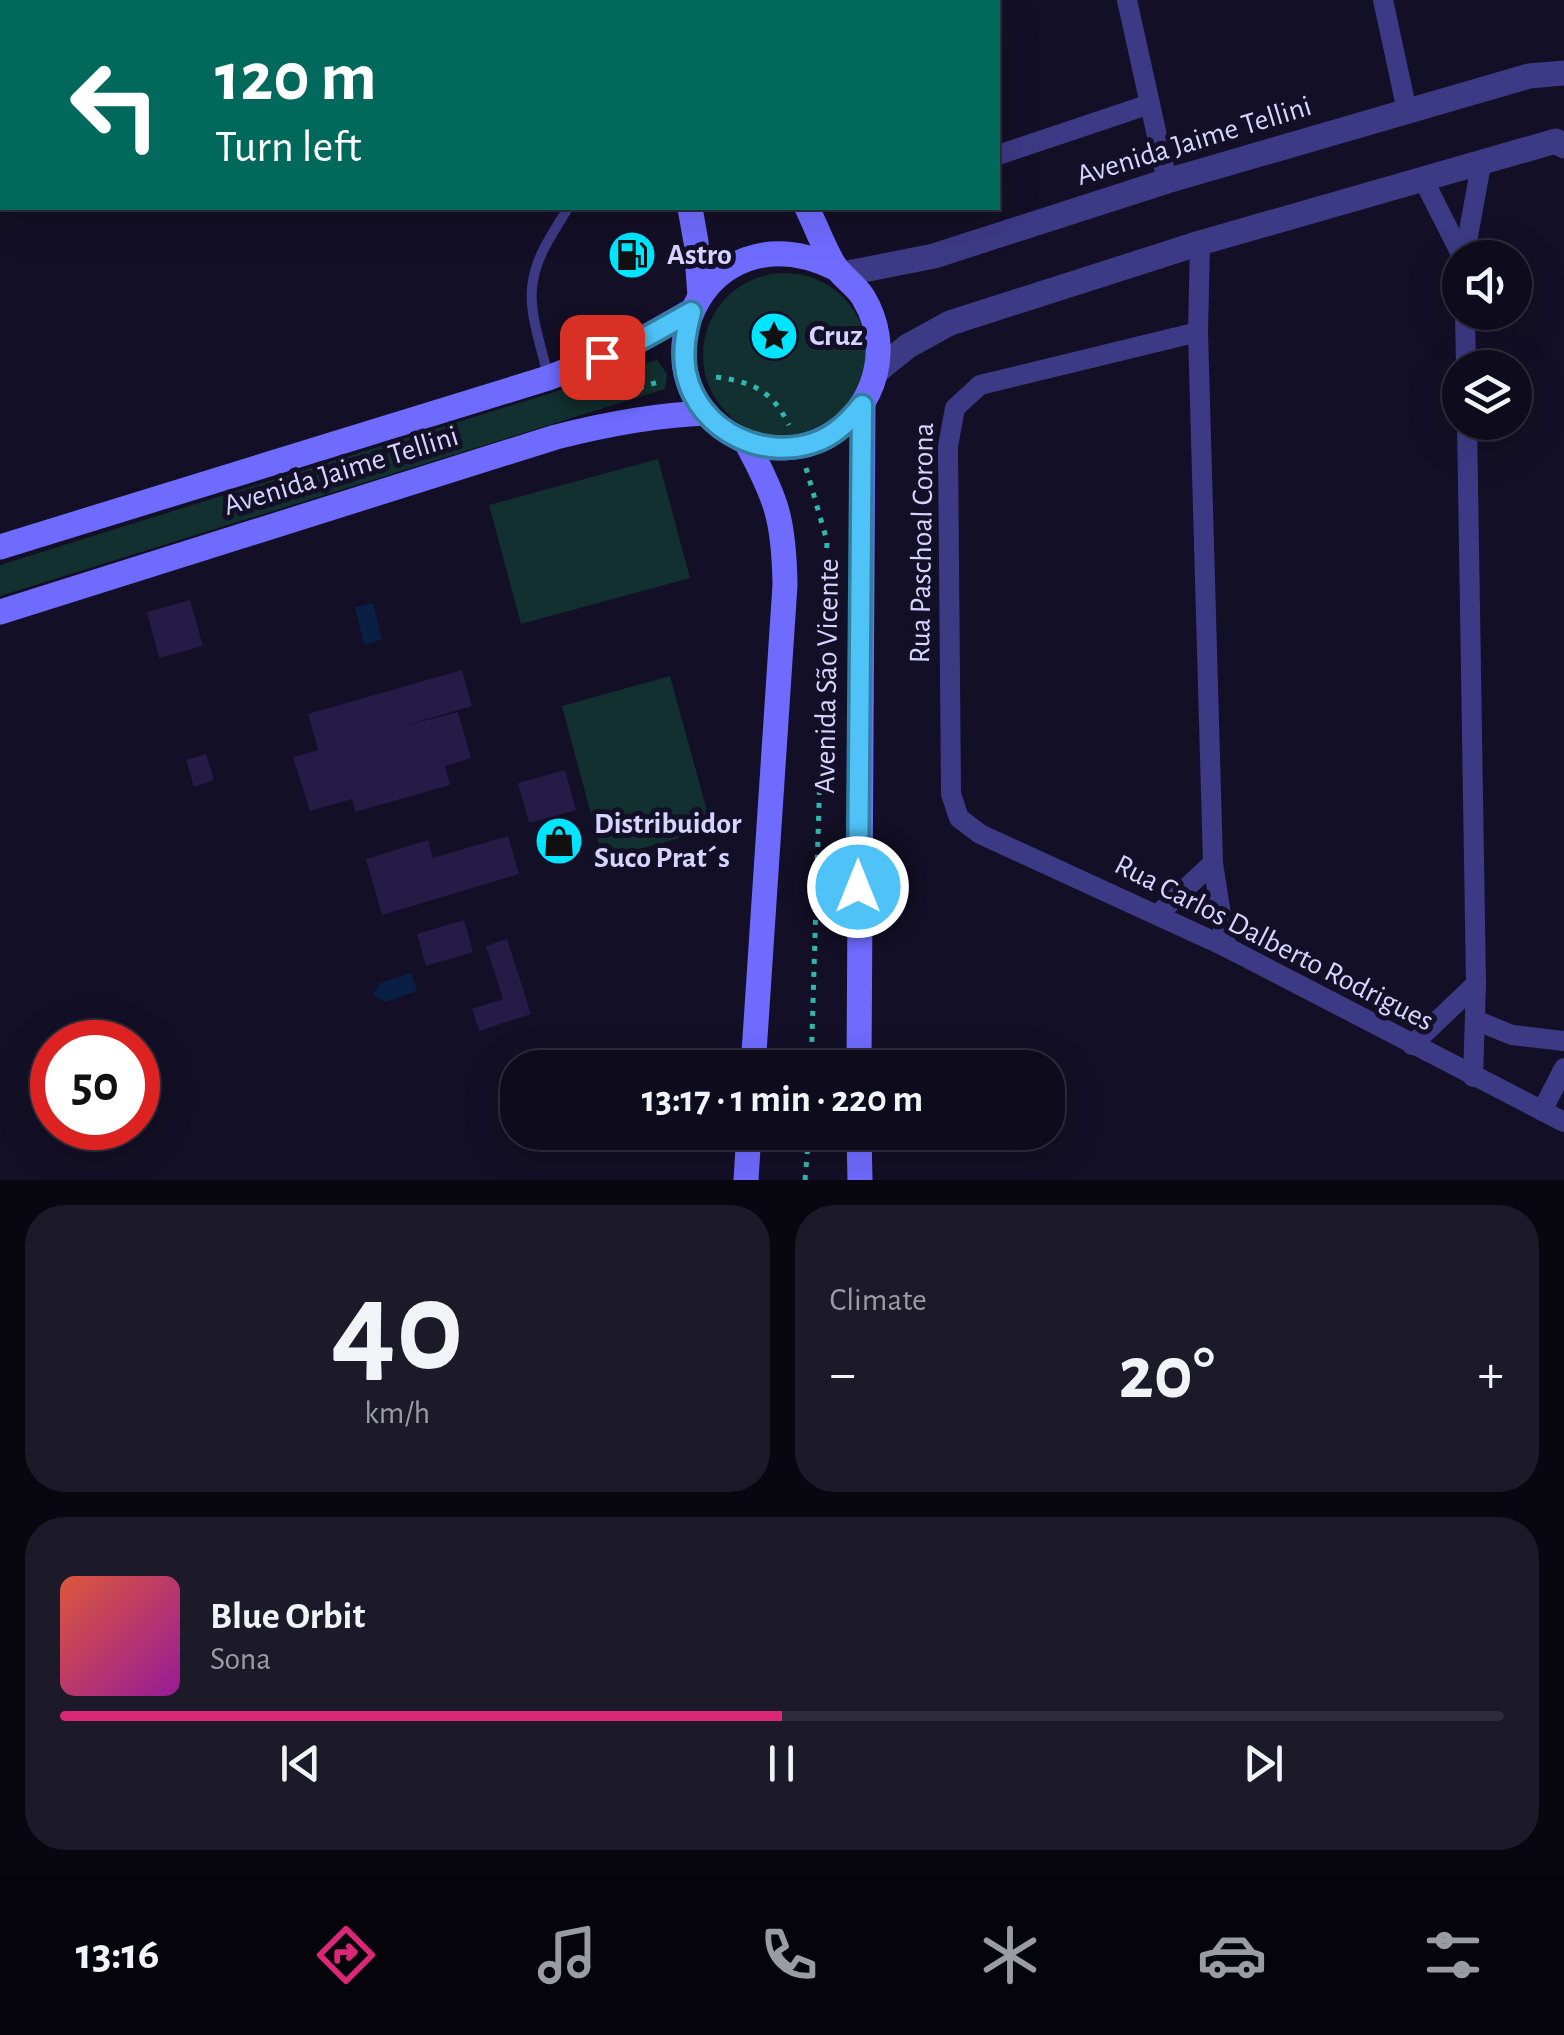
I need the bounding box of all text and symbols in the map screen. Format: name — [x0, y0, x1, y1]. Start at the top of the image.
icon: left — [50, 40, 180, 170]
text: 120 m — [215, 43, 377, 113]
street label: Avenida Jaime Tellini — [1073, 91, 1315, 191]
text: Turn left — [215, 125, 362, 170]
fuel station icon: Astro — [606, 229, 658, 281]
place label: Astro — [667, 240, 732, 270]
map controls — [1442, 240, 1532, 440]
button: sound — [1442, 240, 1532, 330]
place icon: Cruz — [748, 310, 800, 362]
pin — [560, 315, 645, 400]
place label: Cruz — [809, 321, 863, 351]
icon: arrive — [575, 330, 630, 385]
button: layers — [1442, 350, 1532, 440]
street label: Avenida Jaime Tellini — [220, 421, 462, 521]
street label: Rua Paschoal Corona — [905, 422, 939, 664]
street label: Avenida São Vicente — [810, 558, 844, 794]
place label: Distribuidor Suco Prat´s — [594, 809, 742, 873]
shop icon: Distribuidor Suco Prat´s — [533, 815, 585, 867]
position arrow — [806, 835, 910, 939]
street label: Rua Carlos Dalberto Rodrigues — [1110, 849, 1438, 1037]
speed limit sign: 50 — [30, 1020, 160, 1150]
text: 13:17 · 1 min · 220 m — [642, 1081, 923, 1119]
text: 40 — [331, 1264, 464, 1394]
text: Climate — [830, 1284, 927, 1316]
text: 20° — [1119, 1337, 1215, 1412]
text: − — [830, 1347, 856, 1402]
text: + — [1478, 1347, 1504, 1402]
text: km/h — [364, 1397, 430, 1429]
text: Blue Orbit — [210, 1598, 365, 1636]
text: Sona — [210, 1643, 271, 1675]
icon: previous — [273, 1736, 328, 1791]
icon: pause — [754, 1736, 809, 1791]
icon: next — [1236, 1736, 1291, 1791]
icon: directions — [311, 1920, 381, 1990]
icon: music — [532, 1920, 602, 1990]
icon: phone — [754, 1920, 824, 1990]
icon: climate — [975, 1920, 1045, 1990]
icon: car — [1197, 1920, 1267, 1990]
icon: filters — [1418, 1920, 1488, 1990]
text: 13:16 — [76, 1932, 160, 1977]

